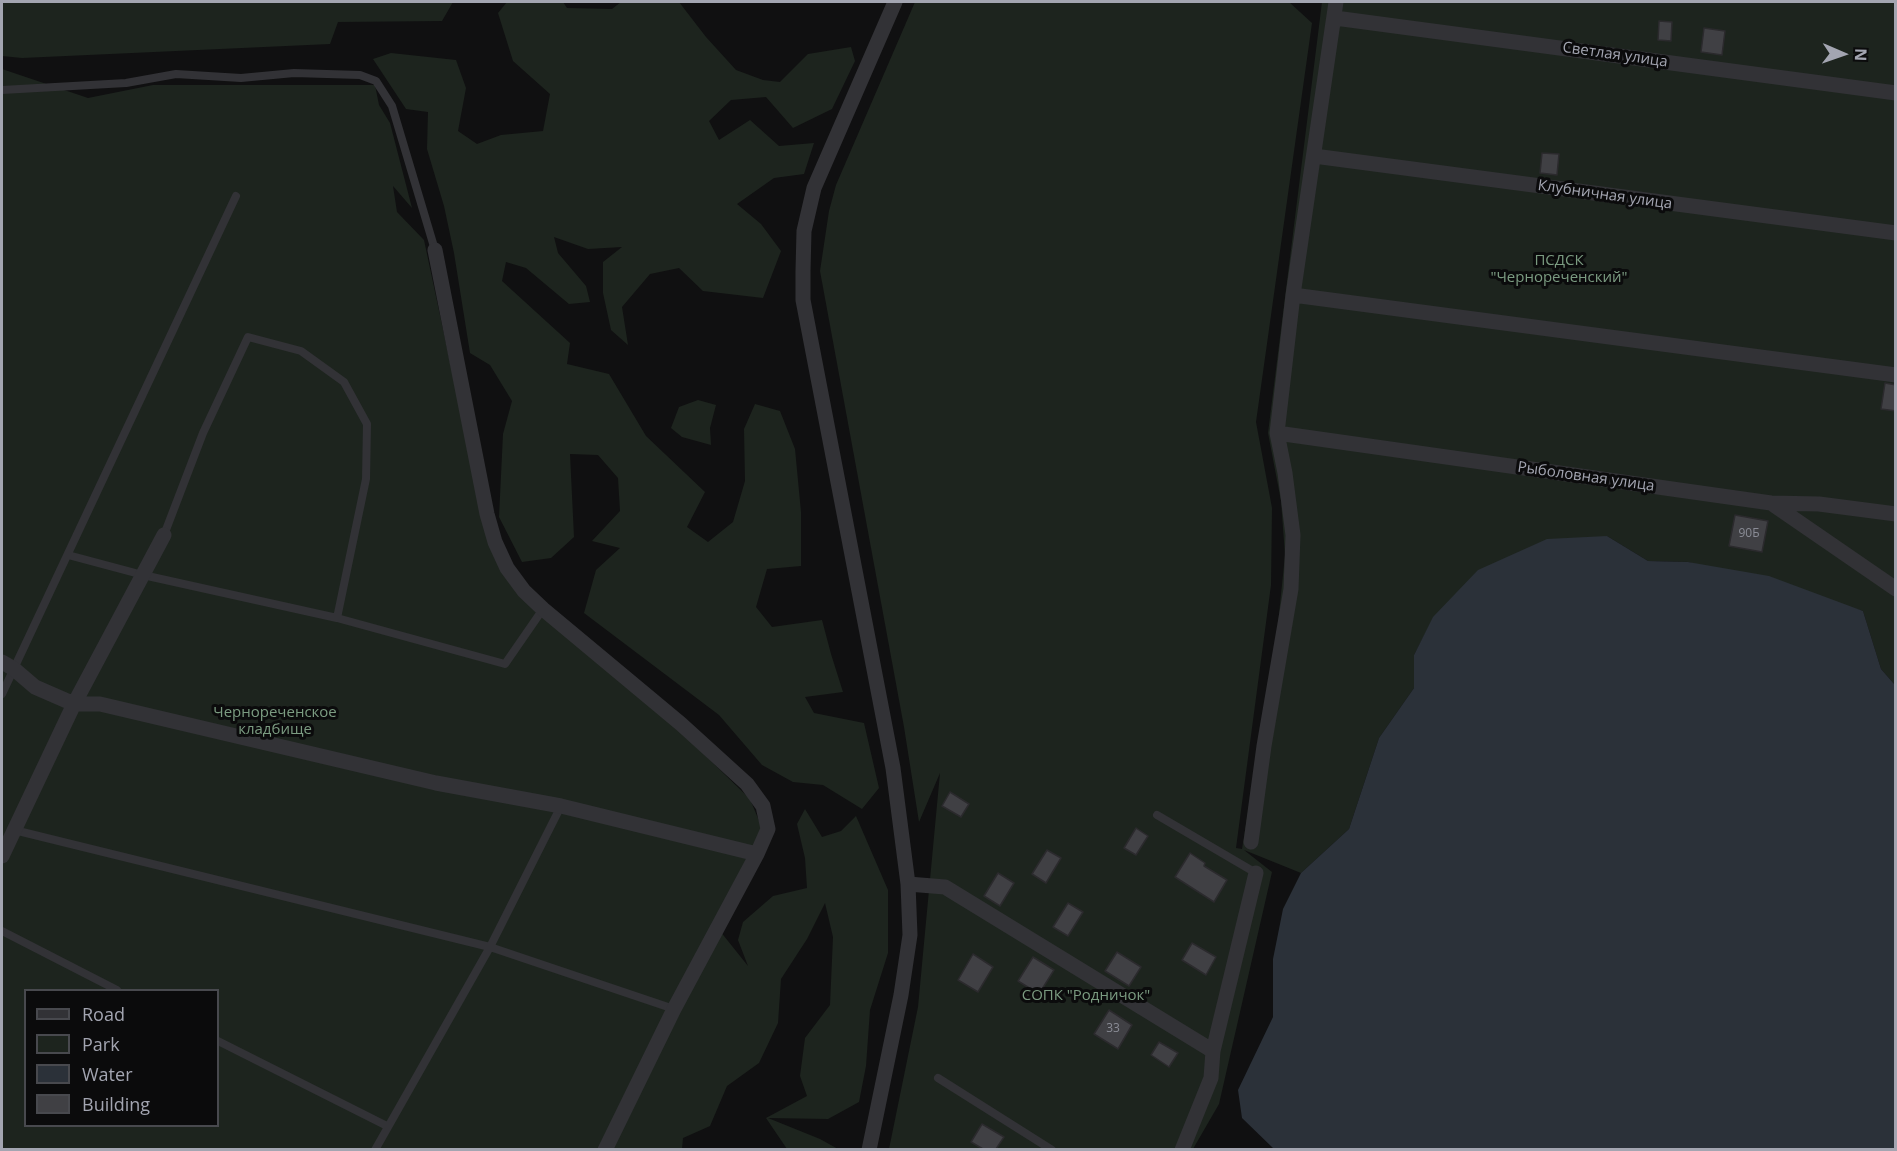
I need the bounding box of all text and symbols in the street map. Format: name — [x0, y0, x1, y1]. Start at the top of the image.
north arrow — [1813, 24, 1873, 84]
street label: Светлая улица — [1561, 39, 1669, 71]
text: N — [1850, 48, 1872, 62]
street label: Клубничная улица — [1537, 177, 1673, 213]
park label: ПСДСК "Чернореченский" — [1490, 252, 1628, 287]
street label: Рыболовная улица — [1516, 458, 1656, 496]
house number: 90Б — [1738, 527, 1760, 541]
park label: Чернореченское кладбище — [213, 704, 337, 739]
park label: СОПК "Родничок" — [1022, 987, 1150, 1005]
legend — [24, 989, 219, 1127]
text: Road — [82, 1002, 125, 1026]
house number: 33 — [1106, 1022, 1120, 1036]
text: Park — [82, 1032, 120, 1056]
text: Water — [82, 1062, 133, 1086]
text: Building — [82, 1092, 150, 1116]

